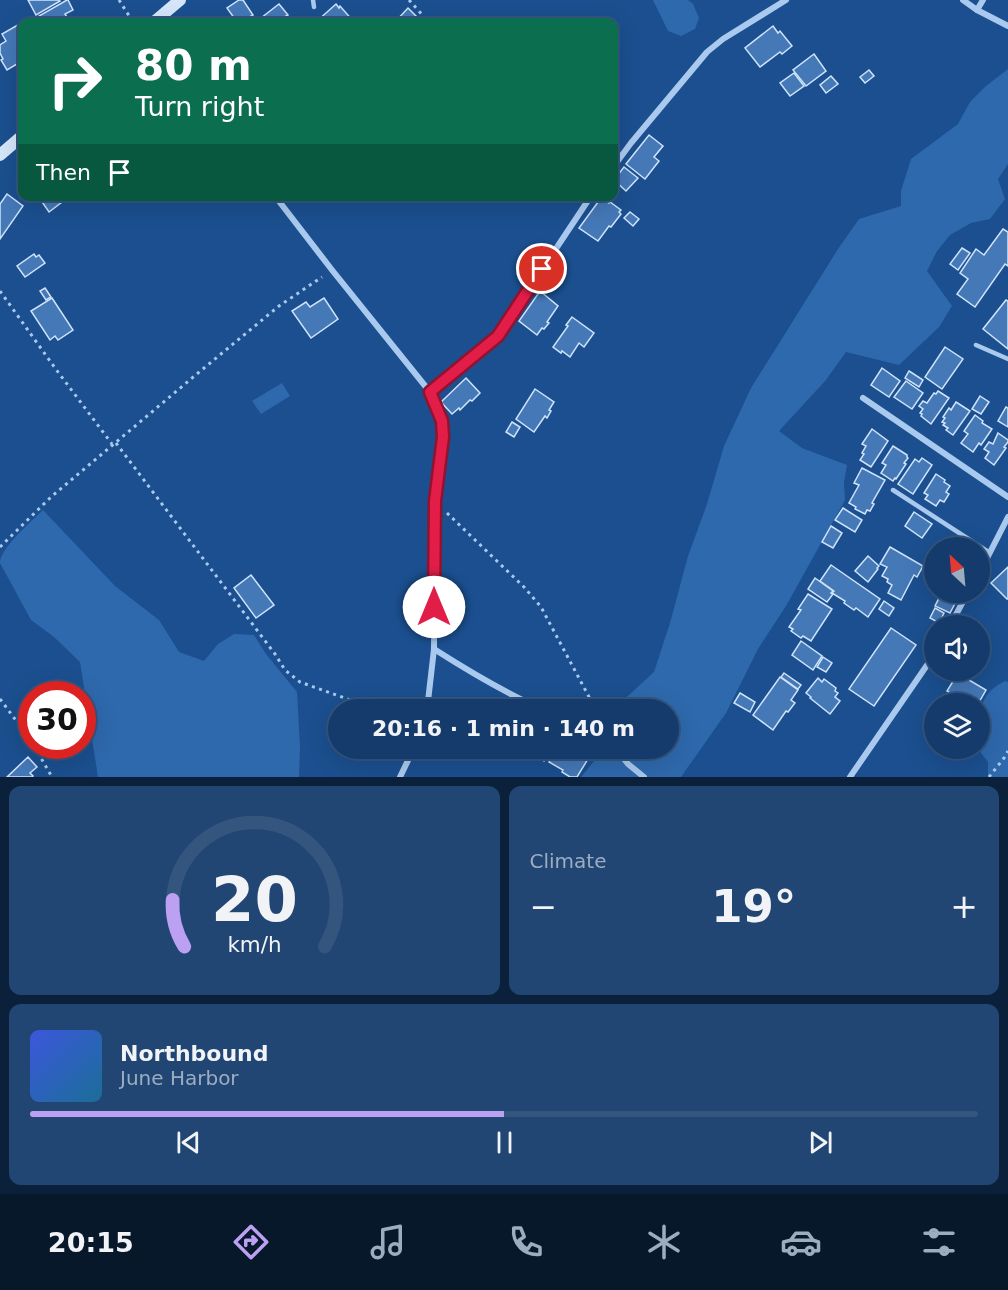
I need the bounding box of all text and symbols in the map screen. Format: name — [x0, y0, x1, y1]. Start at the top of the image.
text: 80 m — [135, 41, 252, 90]
icon: right — [36, 42, 114, 120]
text: Turn right — [135, 91, 264, 122]
icon: arrive — [103, 156, 136, 189]
text: Then — [36, 160, 91, 185]
pin — [516, 243, 567, 294]
icon: arrive — [525, 252, 558, 285]
north arrow — [924, 537, 990, 603]
map controls — [924, 537, 990, 759]
position arrow — [402, 575, 466, 639]
button: sound — [924, 615, 990, 681]
speed limit sign: 30 — [18, 681, 96, 759]
button: layers — [924, 693, 990, 759]
text: 20:16 · 1 min · 140 m — [372, 716, 635, 741]
text: Climate — [530, 849, 606, 873]
text: 20 — [211, 863, 298, 936]
text: 19° — [711, 880, 796, 933]
text: − — [530, 887, 557, 926]
text: + — [950, 887, 978, 926]
text: km/h — [227, 933, 281, 958]
text: Northbound — [120, 1041, 269, 1066]
text: June Harbor — [120, 1066, 239, 1090]
icon: previous — [172, 1126, 205, 1159]
icon: pause — [488, 1126, 521, 1159]
icon: next — [804, 1126, 837, 1159]
icon: directions — [230, 1221, 272, 1263]
icon: music — [367, 1221, 409, 1263]
icon: phone — [505, 1221, 547, 1263]
icon: climate — [643, 1221, 685, 1263]
icon: car — [780, 1221, 822, 1263]
icon: filters — [918, 1221, 960, 1263]
text: 20:15 — [48, 1227, 134, 1258]

